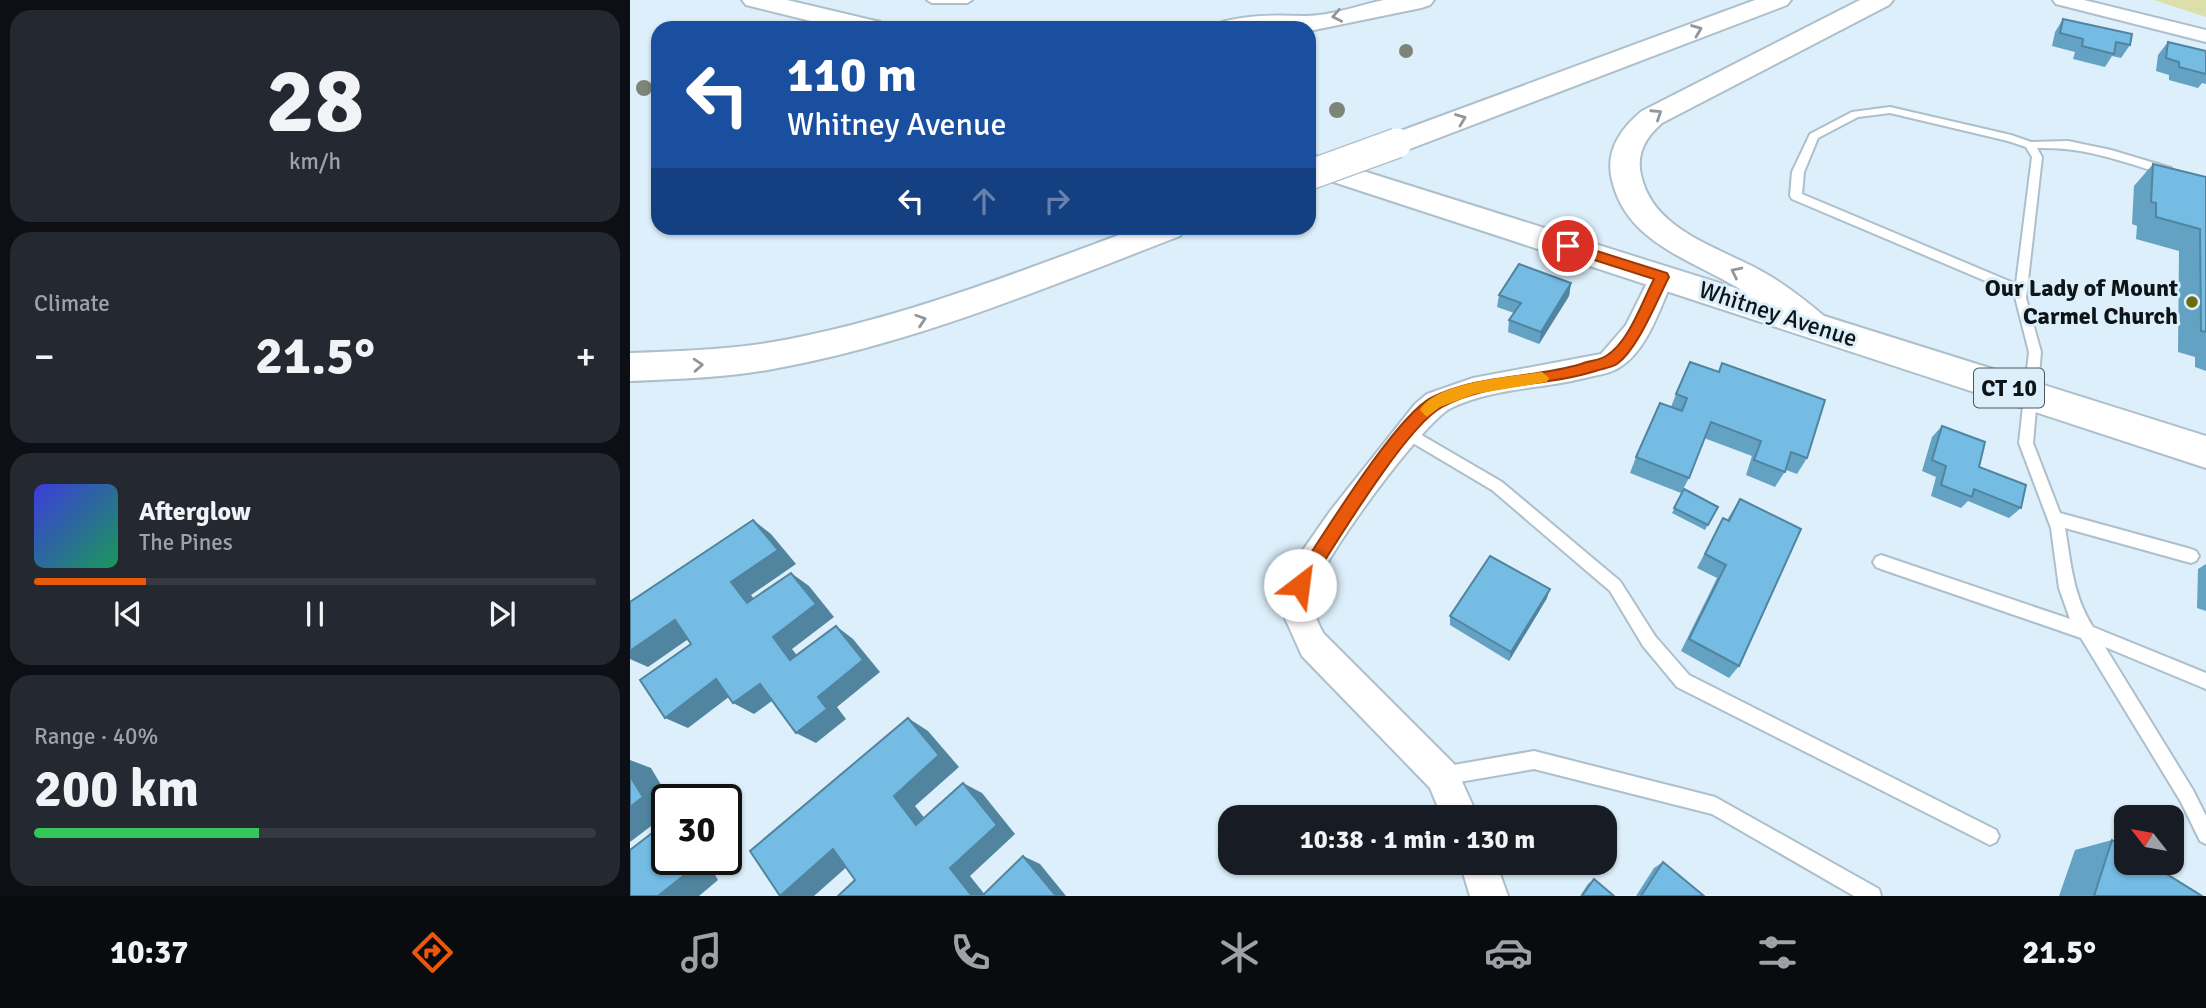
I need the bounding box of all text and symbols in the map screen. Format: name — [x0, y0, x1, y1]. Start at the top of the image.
one-way arrow — [1331, 8, 1342, 23]
one-way arrow — [1690, 25, 1702, 39]
text: 28 — [266, 45, 364, 158]
text: 110 m — [787, 45, 917, 105]
icon: left — [672, 49, 763, 140]
text: Whitney Avenue — [787, 105, 1007, 144]
one-way arrow — [1649, 110, 1662, 122]
one-way arrow — [1454, 113, 1466, 127]
text: km/h — [289, 147, 341, 176]
icon: left — [892, 182, 930, 220]
icon: ahead — [965, 182, 1003, 220]
icon: right — [1038, 182, 1076, 220]
pin — [1538, 216, 1598, 276]
icon: arrive — [1549, 227, 1587, 265]
one-way arrow — [1731, 267, 1743, 281]
place label: Our Lady of Mount Carmel Church — [1985, 273, 2178, 331]
street label: Whitney Avenue — [1695, 274, 1861, 354]
text: Climate — [34, 289, 110, 318]
marker: Our Lady of Mount Carmel Church — [2184, 294, 2200, 310]
one-way arrow — [914, 314, 926, 328]
text: 21.5° — [255, 324, 375, 388]
text: − — [34, 333, 55, 380]
text: + — [575, 333, 596, 380]
one-way arrow — [693, 358, 704, 373]
road number: CT 10 — [1974, 368, 2044, 408]
text: Afterglow — [139, 496, 251, 528]
text: The Pines — [139, 528, 233, 557]
position arrow — [1263, 548, 1337, 622]
icon: previous — [109, 595, 147, 633]
icon: pause — [296, 595, 334, 633]
icon: next — [483, 595, 521, 633]
text: Range · 40% — [34, 722, 158, 751]
text: 200 km — [34, 757, 199, 821]
speed limit sign: 30 — [651, 784, 742, 875]
north arrow — [2114, 805, 2184, 875]
map controls — [2114, 805, 2184, 875]
text: 10:38 · 1 min · 130 m — [1300, 824, 1535, 856]
icon: directions — [408, 928, 457, 977]
icon: music — [677, 928, 726, 977]
icon: phone — [946, 928, 995, 977]
icon: climate — [1215, 928, 1264, 977]
icon: car — [1484, 928, 1533, 977]
icon: filters — [1753, 928, 1802, 977]
text: 10:37 — [110, 933, 189, 972]
text: 21.5° — [2022, 933, 2096, 972]

